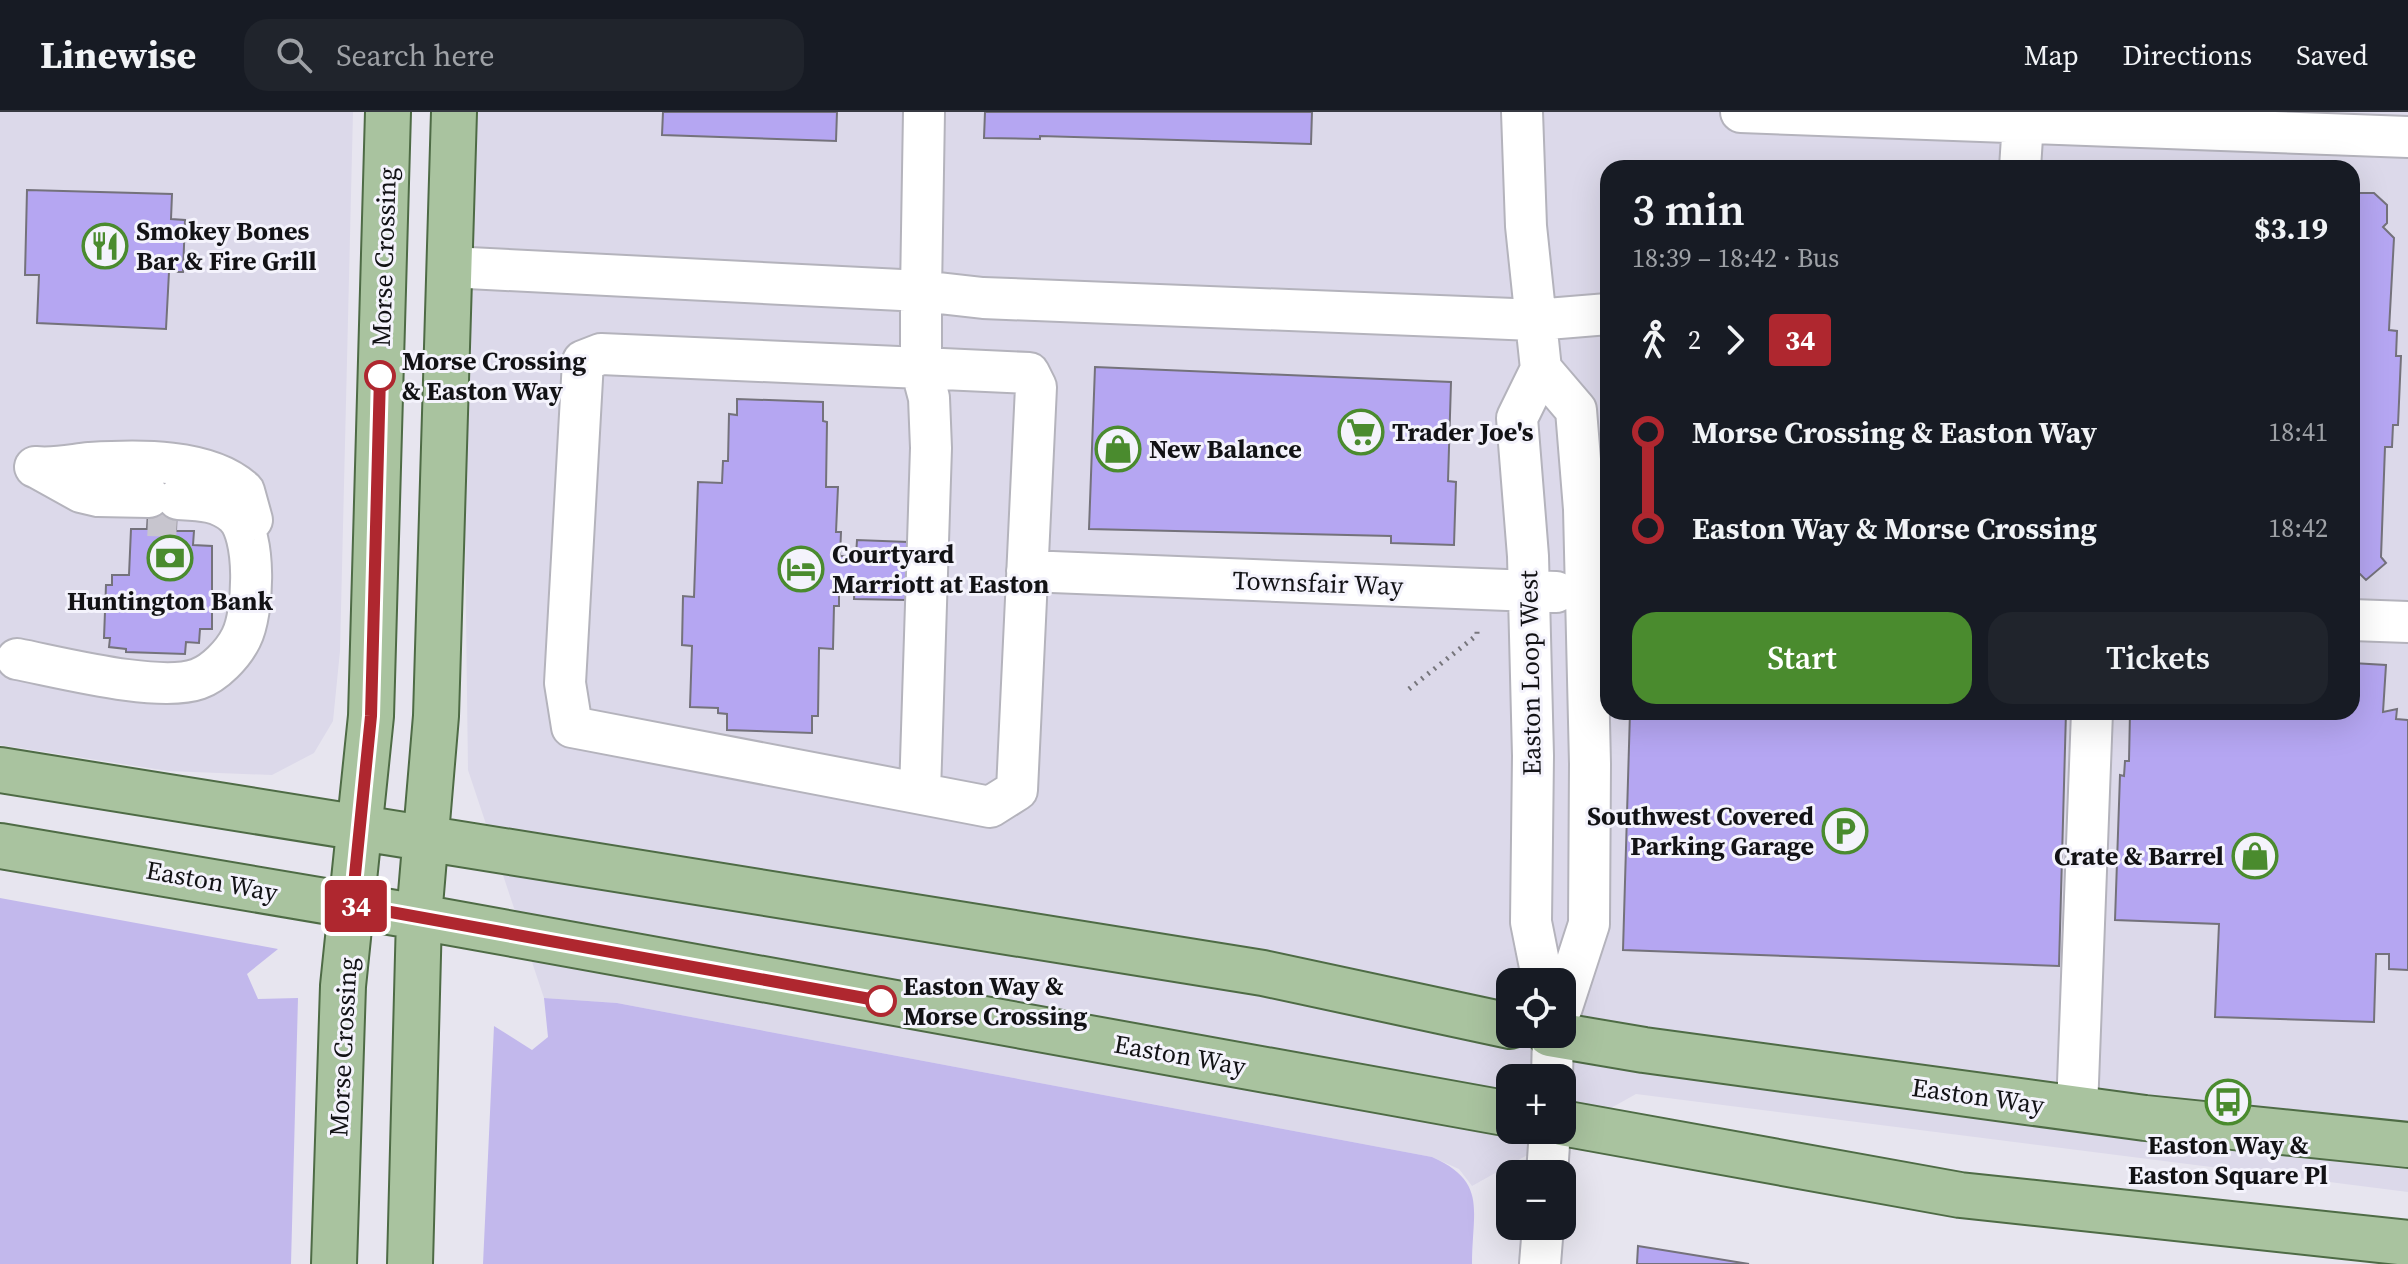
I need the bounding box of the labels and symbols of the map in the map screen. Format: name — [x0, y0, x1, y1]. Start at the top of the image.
street label: Morse Crossing — [363, 167, 405, 347]
place label: Smokey Bones Bar & Fire Grill — [136, 213, 317, 279]
restaurant icon: Smokey Bones Bar & Fire Grill — [81, 222, 129, 270]
place label: Morse Crossing & Easton Way — [402, 343, 586, 409]
marker: Morse Crossing & Easton Way — [365, 361, 395, 391]
supermarket icon: Trader Joe's — [1337, 408, 1385, 456]
place label: Trader Joe's — [1392, 414, 1534, 450]
shop icon: New Balance — [1094, 425, 1142, 473]
place label: New Balance — [1149, 431, 1302, 467]
bank icon: Huntington Bank — [146, 534, 194, 582]
place label: Courtyard Marriott at Easton — [832, 536, 1049, 602]
hotel icon: Courtyard Marriott at Easton — [777, 545, 825, 593]
street label: Townsfair Way — [1232, 562, 1405, 604]
street label: Easton Loop West — [1510, 570, 1550, 776]
place label: Huntington Bank — [67, 583, 273, 619]
place label: Southwest Covered Parking Garage — [1587, 798, 1814, 864]
parking icon: Southwest Covered Parking Garage — [1821, 807, 1869, 855]
shop icon: Crate & Barrel — [2231, 832, 2279, 880]
place label: Crate & Barrel — [2054, 838, 2224, 874]
street label: Easton Way — [143, 852, 282, 910]
line badge: 34 — [320, 880, 392, 932]
street label: Morse Crossing — [320, 956, 366, 1138]
place label: Easton Way & Morse Crossing — [903, 968, 1087, 1034]
marker: Easton Way & Morse Crossing — [866, 986, 896, 1016]
street label: Easton Way — [1111, 1026, 1250, 1084]
street label: Easton Way — [1909, 1069, 2047, 1123]
bus stop icon: Easton Way & Easton Square Pl — [2204, 1078, 2252, 1126]
place label: Easton Way & Easton Square Pl — [2128, 1127, 2328, 1193]

